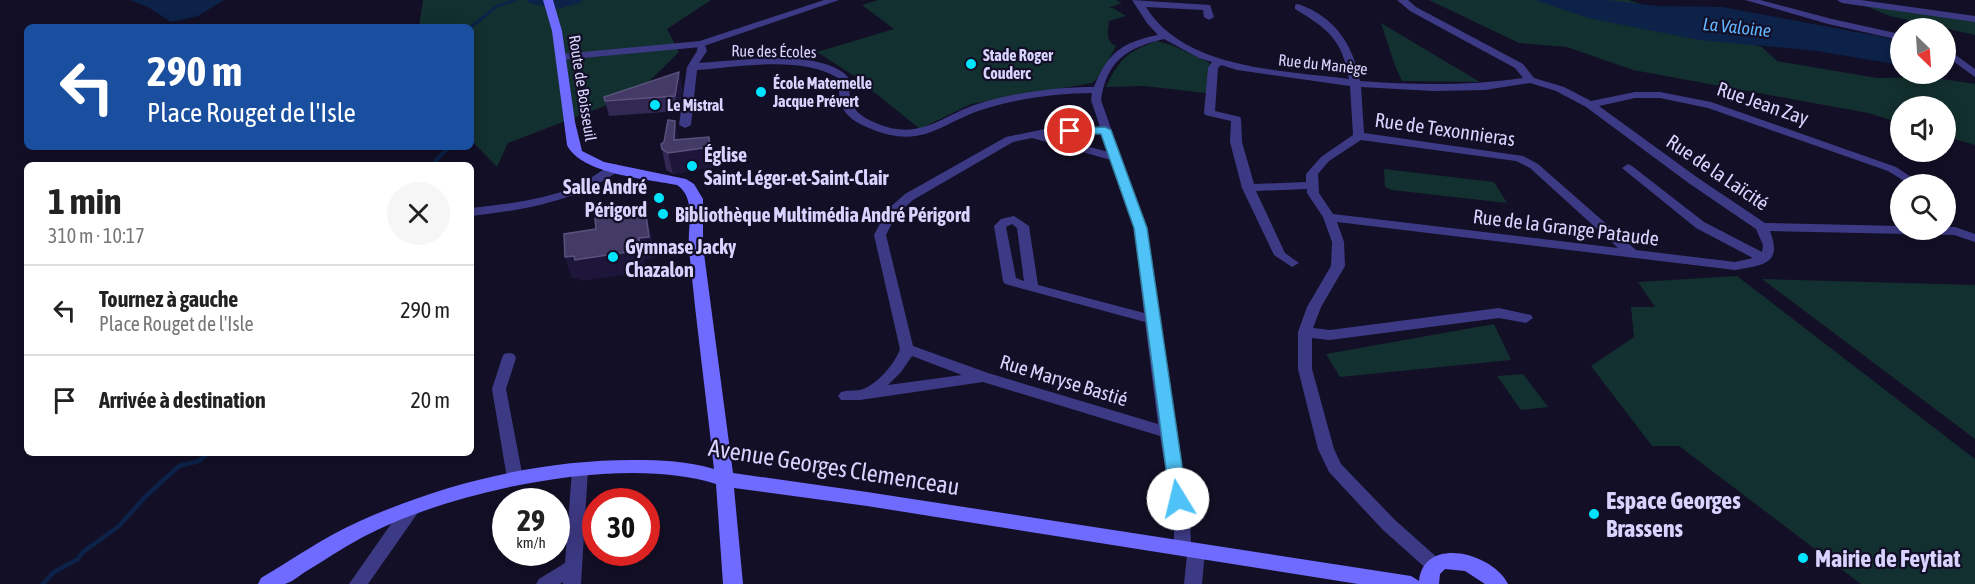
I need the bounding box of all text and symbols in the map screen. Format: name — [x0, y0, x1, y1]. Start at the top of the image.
water label: La Valoine — [1702, 13, 1772, 41]
north arrow — [1890, 18, 1956, 84]
map controls — [1890, 18, 1956, 240]
street label: Route de Boisseuil — [566, 34, 600, 143]
street label: Rue des Écoles — [731, 41, 817, 61]
place label: Stade Roger Couderc — [983, 46, 1053, 82]
text: 290 m — [147, 47, 242, 95]
icon: left — [48, 48, 126, 126]
street label: Rue du Manège — [1277, 50, 1369, 79]
marker: Stade Roger Couderc — [964, 57, 978, 71]
place label: École Maternelle Jacque Prévert — [772, 74, 872, 110]
street label: Rue Jean Zay — [1714, 77, 1812, 129]
marker: École Maternelle Jacque Prévert — [754, 85, 768, 99]
place label: Le Mistral — [667, 96, 724, 114]
button: sound — [1890, 96, 1956, 162]
text: Place Rouget de l'Isle — [147, 97, 356, 128]
marker: Le Mistral — [648, 98, 662, 112]
pin — [1044, 105, 1095, 156]
street label: Rue de Texonnieras — [1373, 108, 1517, 150]
icon: arrive — [1053, 114, 1086, 147]
street label: Rue de la Laïcité — [1662, 129, 1774, 215]
place label: Église Saint-Léger-et-Saint-Clair — [704, 143, 890, 189]
marker: Église Saint-Léger-et-Saint-Clair — [685, 159, 699, 173]
button: search — [1890, 174, 1956, 240]
place label: Salle André Périgord — [563, 175, 647, 221]
text: 1 min — [48, 180, 122, 222]
button: close — [387, 182, 450, 245]
marker: Salle André Périgord — [652, 191, 666, 205]
place label: Bibliothèque Multimédia André Périgord — [675, 203, 970, 226]
street label: Rue de la Grange Pataude — [1472, 204, 1660, 250]
marker: Bibliothèque Multimédia André Périgord — [656, 207, 670, 221]
text: 310 m · 10:17 — [48, 224, 145, 247]
place label: Gymnase Jacky Chazalon — [625, 235, 737, 281]
marker: Gymnase Jacky Chazalon — [606, 250, 620, 264]
text: Tournez à gauche — [99, 286, 238, 312]
icon: left — [48, 294, 81, 327]
text: 290 m — [400, 297, 450, 323]
text: Place Rouget de l'Isle — [99, 312, 254, 335]
street label: Rue Maryse Bastié — [997, 350, 1131, 410]
icon: arrive — [48, 384, 81, 417]
text: Arrivée à destination — [99, 387, 266, 413]
text: 20 m — [410, 387, 450, 413]
street label: Avenue Georges Clemenceau — [707, 434, 961, 500]
position arrow — [1146, 467, 1210, 531]
place label: Espace Georges Brassens — [1606, 487, 1741, 542]
speed limit sign: 30 — [582, 488, 660, 566]
text: 29 — [517, 503, 545, 537]
marker: Espace Georges Brassens — [1587, 507, 1601, 521]
text: km/h — [516, 534, 546, 551]
place label: Mairie de Feytiat — [1815, 545, 1960, 572]
marker: Mairie de Feytiat — [1796, 551, 1810, 565]

